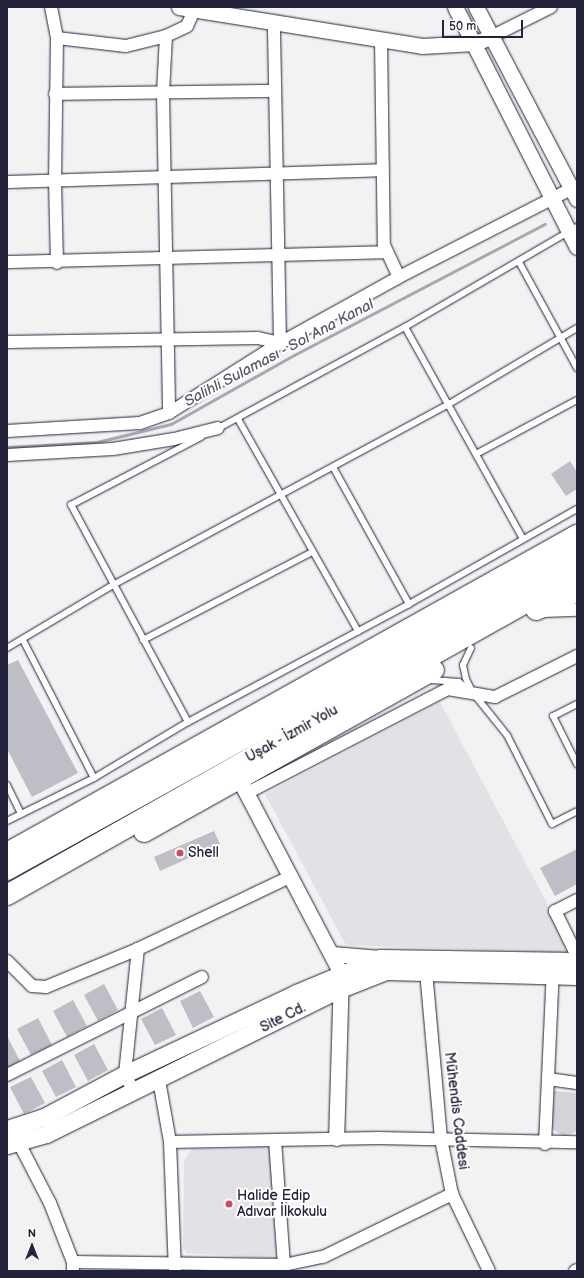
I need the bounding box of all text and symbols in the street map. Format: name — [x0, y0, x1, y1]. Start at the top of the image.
scale bar — [444, 12, 525, 38]
text: 50 m — [449, 19, 476, 34]
water label: Salihli Sulaması - Sol Ana Kanal — [180, 295, 378, 411]
street label: Uşak - İzmir Yolu — [242, 701, 342, 767]
place label: Shell — [188, 845, 219, 861]
marker: Shell — [175, 848, 185, 858]
street label: Site Cd. — [258, 1000, 308, 1036]
street label: Mühendis Caddesi — [440, 1051, 472, 1171]
place label: Halide Edip Adıvar İlkokulu — [237, 1188, 327, 1220]
marker: Halide Edip Adıvar İlkokulu — [224, 1199, 234, 1209]
north arrow — [12, 1226, 52, 1266]
text: N — [28, 1227, 36, 1240]

